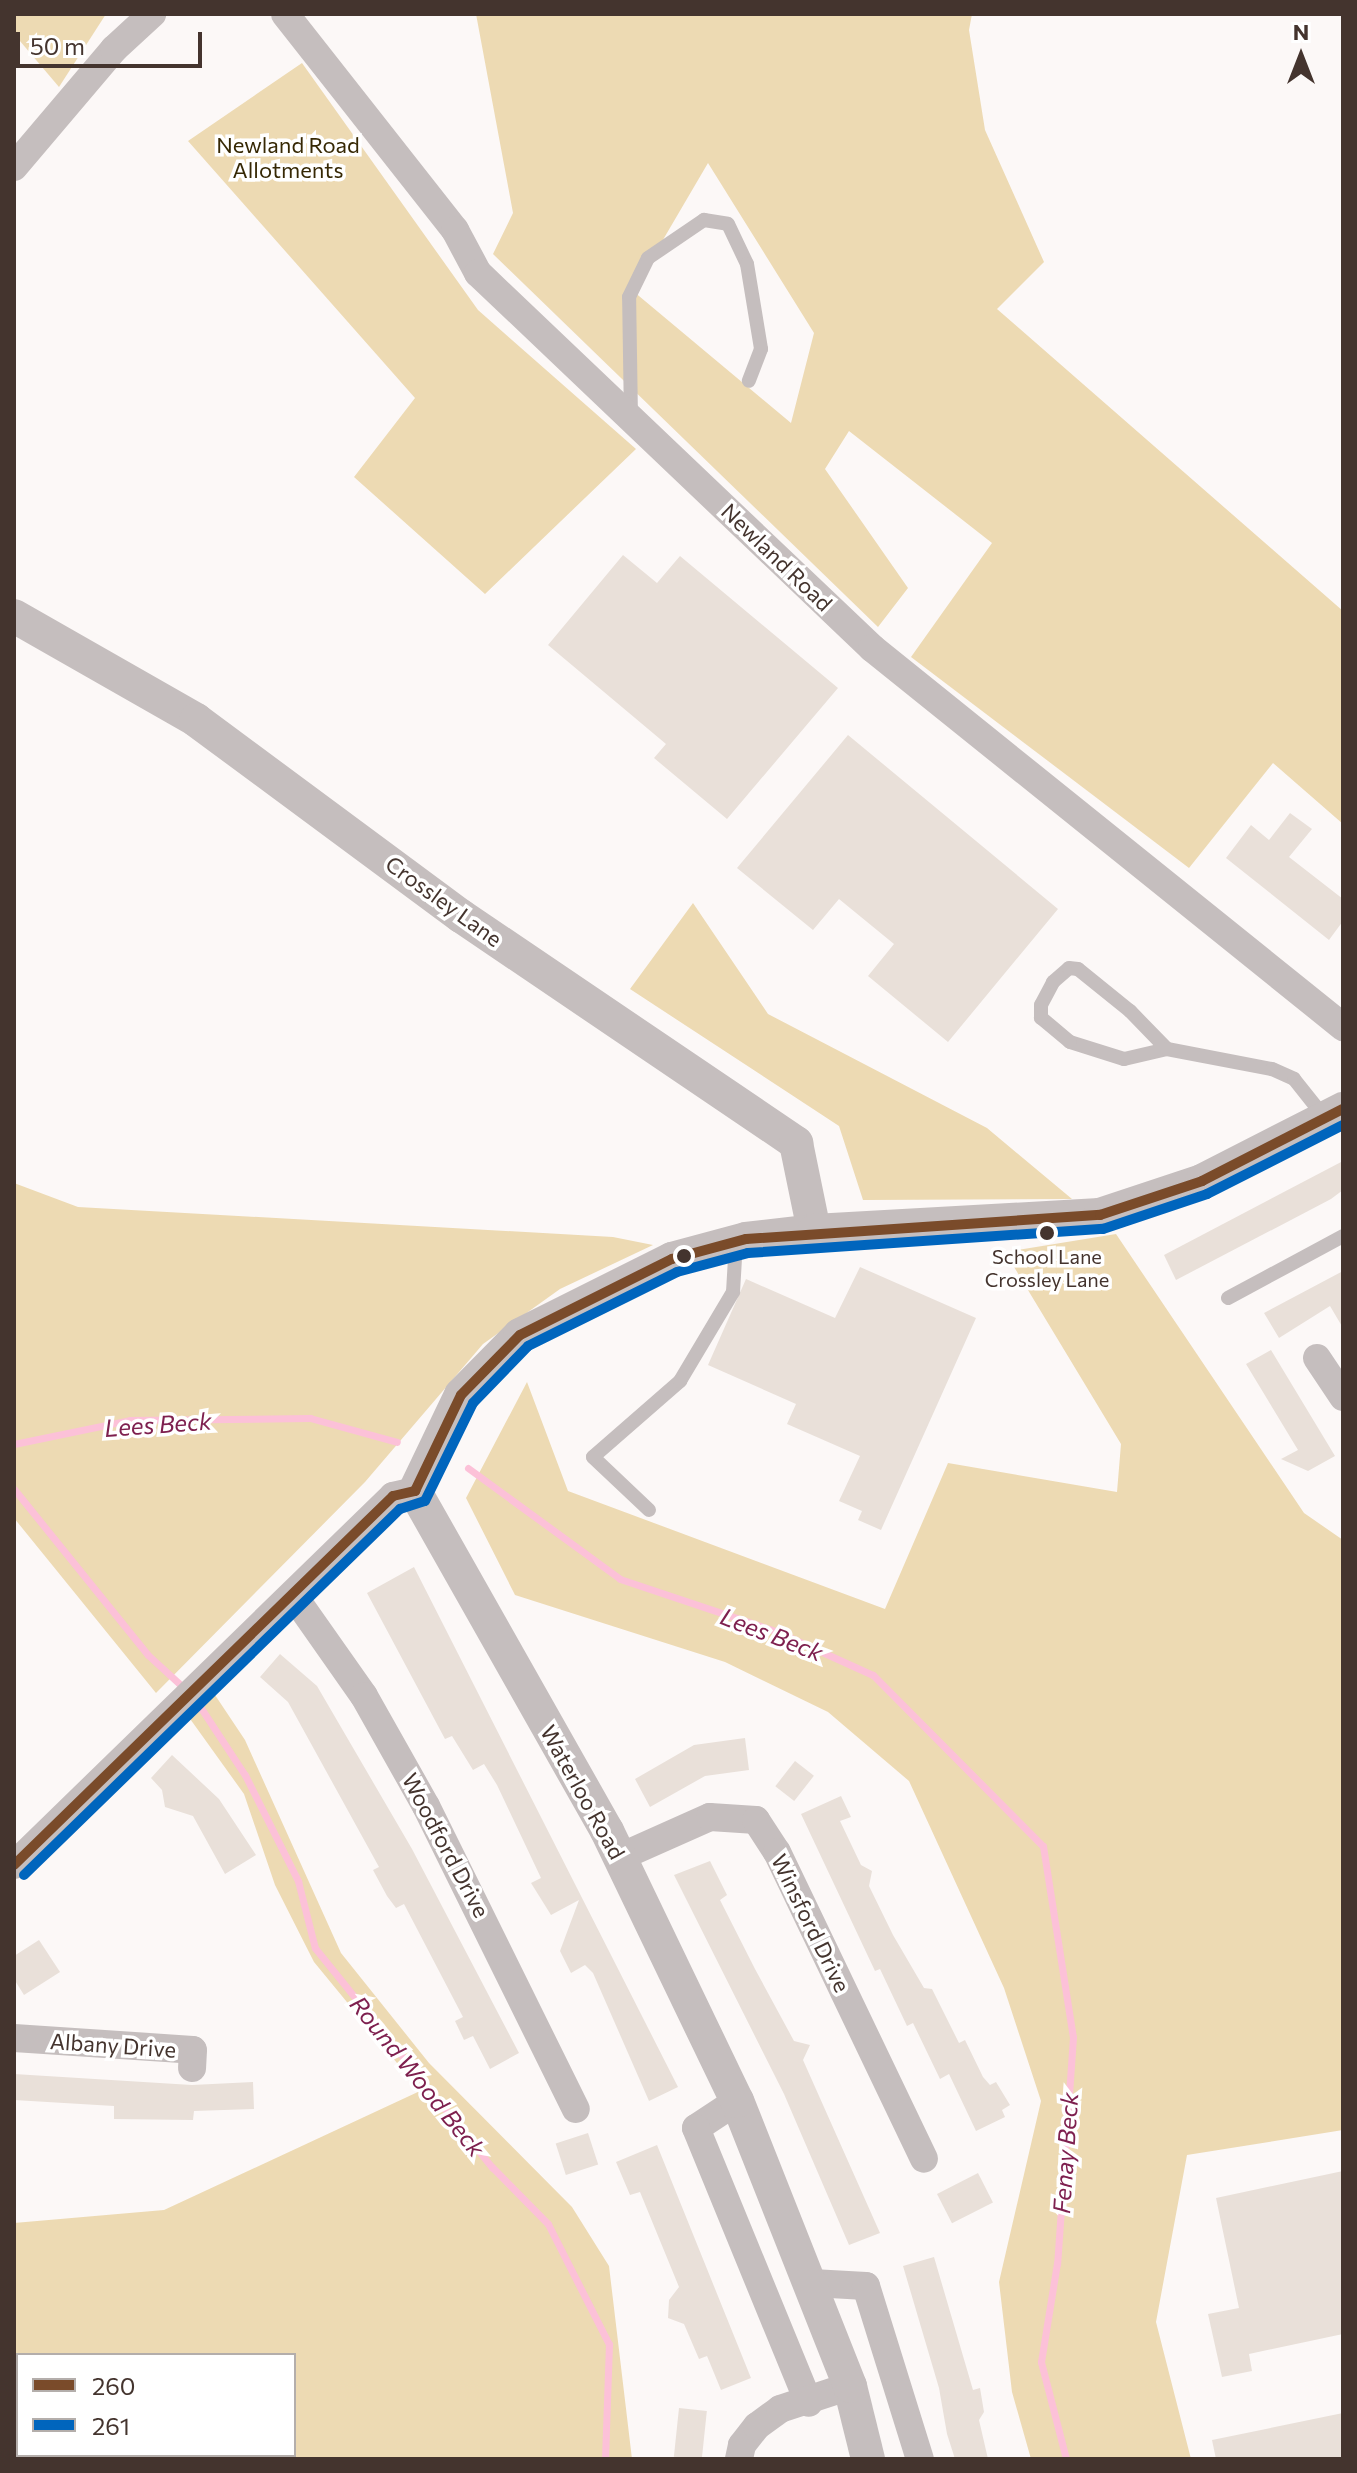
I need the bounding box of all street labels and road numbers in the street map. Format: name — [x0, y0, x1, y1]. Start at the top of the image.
street label: Newland Road — [716, 498, 838, 616]
street label: Crossley Lane — [381, 850, 507, 952]
street label: Waterloo Road — [535, 1720, 631, 1864]
street label: Woodford Drive — [397, 1768, 495, 1922]
street label: Winsford Drive — [766, 1850, 856, 1996]
street label: Albany Drive — [49, 2027, 177, 2063]

